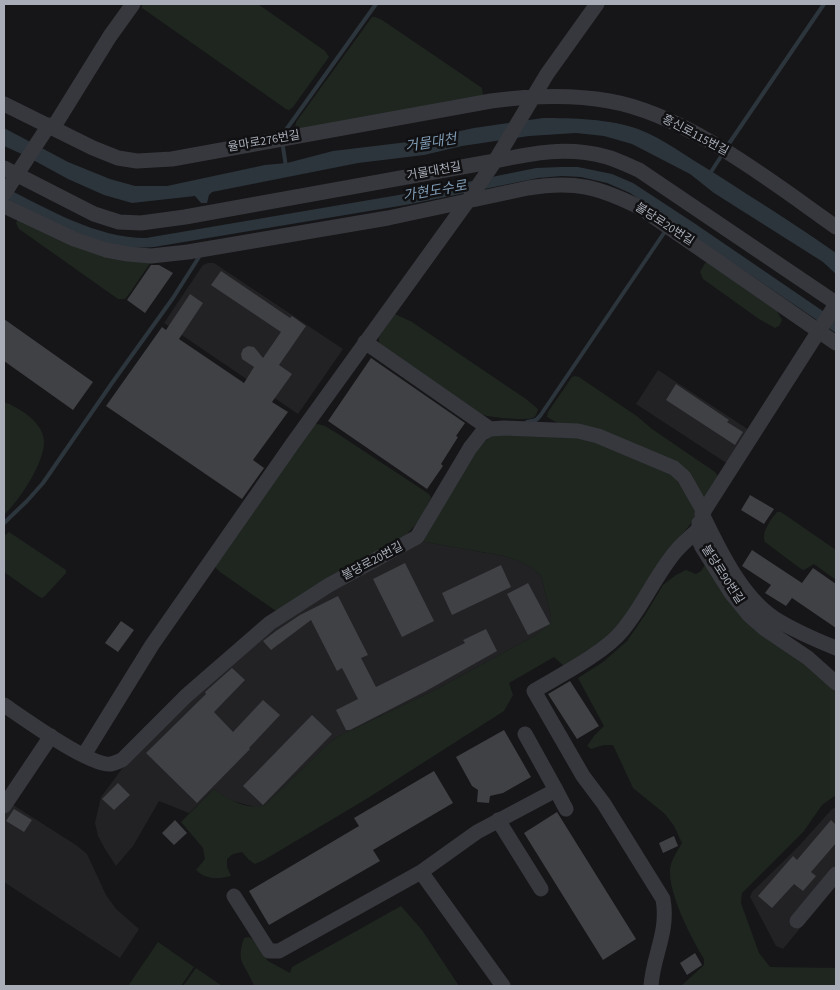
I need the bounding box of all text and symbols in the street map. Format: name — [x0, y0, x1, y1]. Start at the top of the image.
street label: 흥신로115번길 — [659, 112, 731, 160]
street label: 율마로276번길 — [227, 129, 301, 155]
water label: 거물대천 — [404, 132, 458, 156]
street label: 거물대천길 — [406, 160, 462, 184]
water label: 가현도수로 — [402, 178, 468, 206]
street label: 불당로20번길 — [632, 201, 696, 249]
street label: 불당로20번길 — [340, 540, 406, 584]
street label: 불당로90번길 — [698, 543, 746, 607]

